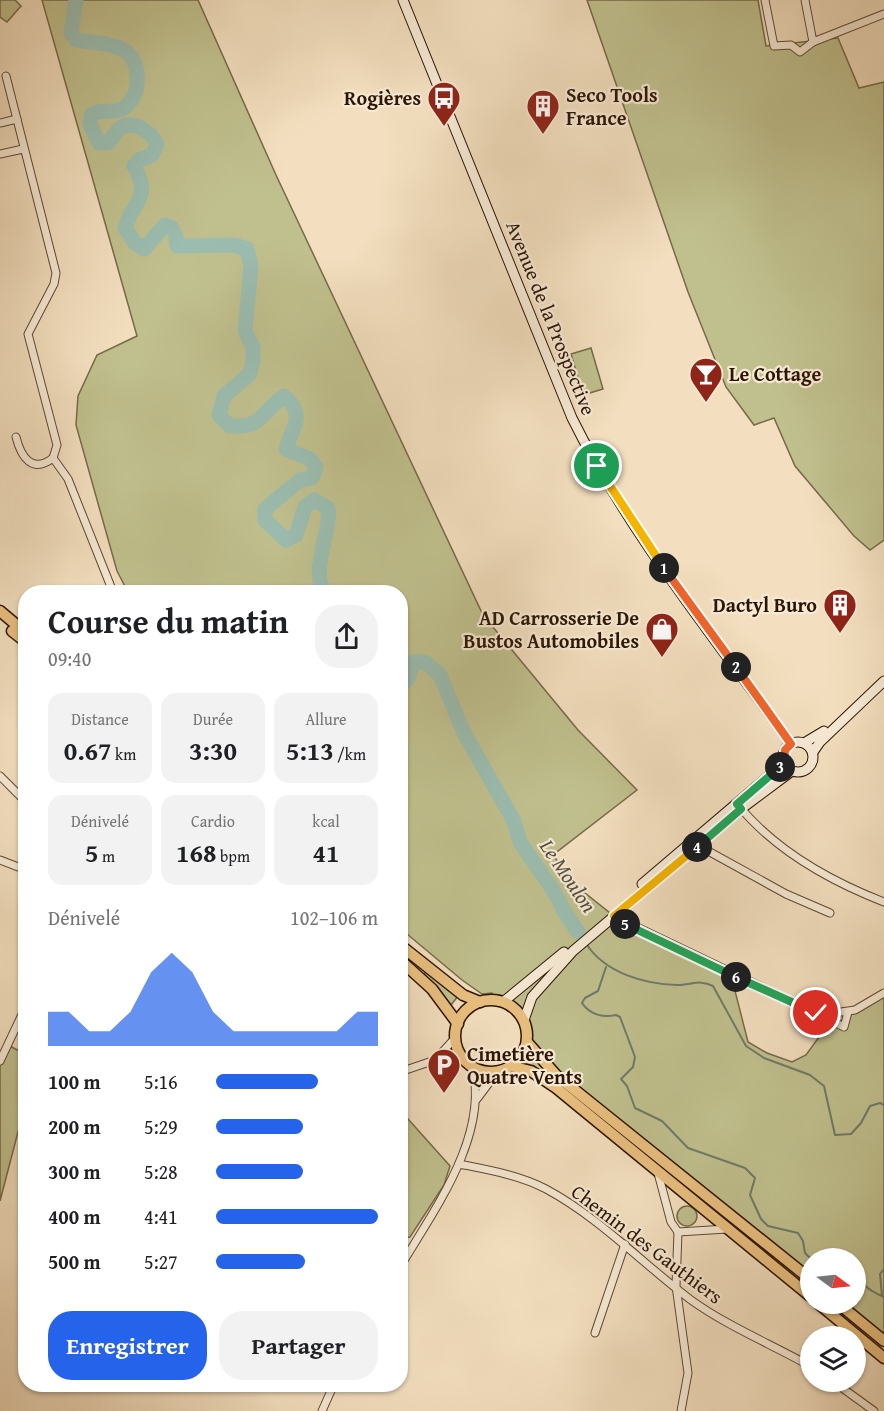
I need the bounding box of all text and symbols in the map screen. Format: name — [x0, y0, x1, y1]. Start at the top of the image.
bus stop icon: Rogières — [426, 80, 462, 127]
place label: Seco Tools France — [566, 80, 658, 132]
place label: Rogières — [344, 83, 421, 112]
building icon: Seco Tools France — [525, 88, 561, 135]
street label: Avenue de la Prospective — [499, 216, 604, 419]
bar icon: Le Cottage — [688, 356, 724, 403]
place label: Le Cottage — [729, 359, 822, 388]
pin — [571, 440, 622, 491]
icon: arrive — [580, 449, 613, 482]
pin: 1 — [649, 553, 679, 583]
text: 1 — [660, 556, 668, 580]
building icon: Dactyl Buro — [822, 587, 858, 634]
place label: Dactyl Buro — [713, 590, 817, 619]
text: Course du matin — [48, 597, 289, 645]
place label: AD Carrosserie De Bustos Automobiles — [463, 603, 639, 655]
button: share — [315, 605, 378, 668]
shop icon: AD Carrosserie De Bustos Automobiles — [644, 611, 680, 658]
text: 09:40 — [48, 644, 91, 673]
pin: 2 — [721, 652, 751, 682]
text: 2 — [732, 655, 740, 679]
text: Distance — [71, 707, 129, 731]
text: Durée — [193, 707, 233, 731]
text: Allure — [305, 707, 347, 731]
text: 0.67 — [64, 731, 112, 770]
text: 3:30 — [189, 731, 237, 770]
text: 5:13 — [286, 731, 334, 770]
text: km — [112, 742, 136, 766]
text: /km — [334, 742, 366, 766]
pin: 3 — [765, 752, 795, 782]
text: 3 — [776, 755, 784, 779]
text: Dénivelé — [71, 809, 129, 833]
text: Cardio — [191, 809, 235, 833]
text: kcal — [312, 809, 340, 833]
water label: Le Moulon — [532, 832, 605, 919]
pin: 4 — [682, 832, 712, 862]
text: 5 — [85, 833, 98, 872]
text: 168 — [176, 833, 216, 872]
text: 41 — [313, 833, 339, 872]
text: 4 — [693, 835, 701, 859]
text: m — [98, 844, 115, 868]
text: bpm — [216, 844, 250, 868]
text: Dénivelé — [48, 903, 120, 932]
text: 102–106 m — [290, 903, 378, 932]
pin: 5 — [610, 909, 640, 939]
text: 5 — [621, 912, 629, 936]
pin: 6 — [721, 962, 751, 992]
text: 6 — [732, 965, 740, 989]
pin — [790, 987, 841, 1038]
icon: check — [799, 996, 832, 1029]
place label: Cimetière Quatre Vents — [467, 1039, 582, 1091]
parking icon: Cimetière Quatre Vents — [426, 1047, 462, 1094]
text: 100 m — [48, 1067, 101, 1096]
text: 5:16 — [144, 1067, 178, 1096]
text: 200 m — [48, 1112, 101, 1141]
text: 5:29 — [144, 1112, 178, 1141]
text: 300 m — [48, 1157, 101, 1186]
text: 5:28 — [144, 1157, 178, 1186]
street label: Chemin des Gauthiers — [565, 1177, 729, 1310]
text: 400 m — [48, 1202, 101, 1231]
text: 4:41 — [144, 1202, 178, 1231]
text: 500 m — [48, 1247, 101, 1276]
text: 5:27 — [144, 1247, 178, 1276]
north arrow — [800, 1248, 866, 1314]
map controls — [800, 1248, 866, 1392]
button: Enregistrer — [48, 1311, 207, 1380]
button: Partager — [219, 1311, 378, 1380]
button: layers — [800, 1326, 866, 1392]

